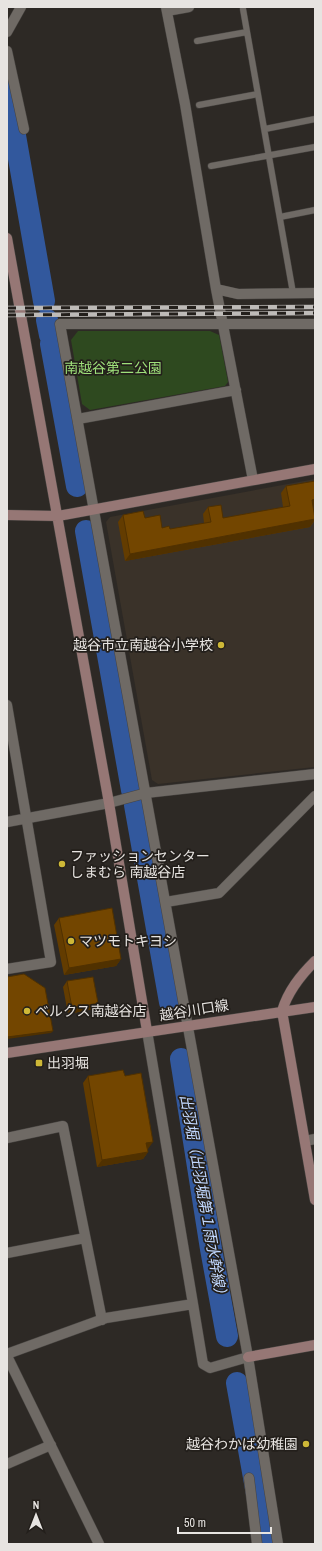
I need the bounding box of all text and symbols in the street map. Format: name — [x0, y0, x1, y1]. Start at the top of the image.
park label: 南越谷第二公園 — [64, 359, 162, 377]
place label: 越谷市立南越谷小学校 — [73, 636, 213, 654]
marker: 越谷市立南越谷小学校 — [216, 640, 226, 650]
place label: ファッションセンター しまむら 南越谷店 — [70, 847, 210, 881]
marker: ファッションセンター しまむら 南越谷店 — [57, 859, 67, 869]
place label: マツモトキヨシ — [79, 932, 177, 950]
marker: マツモトキヨシ — [66, 936, 76, 946]
street label: 越谷川口線 — [158, 996, 230, 1024]
place label: ベルクス南越谷店 — [35, 1002, 147, 1020]
marker: ベルクス南越谷店 — [22, 1006, 32, 1016]
place label: 出羽堀 — [47, 1054, 89, 1072]
marker: 出羽堀 — [34, 1058, 44, 1068]
water label: 出羽堀（出羽堀第１雨水幹線） — [175, 1093, 233, 1303]
place label: 越谷わかば幼稚園 — [186, 1435, 298, 1453]
marker: 越谷わかば幼稚園 — [301, 1439, 311, 1449]
north arrow — [16, 1495, 56, 1535]
text: N — [33, 1498, 39, 1512]
scale bar — [178, 1509, 271, 1535]
text: 50 m — [184, 1515, 206, 1531]

